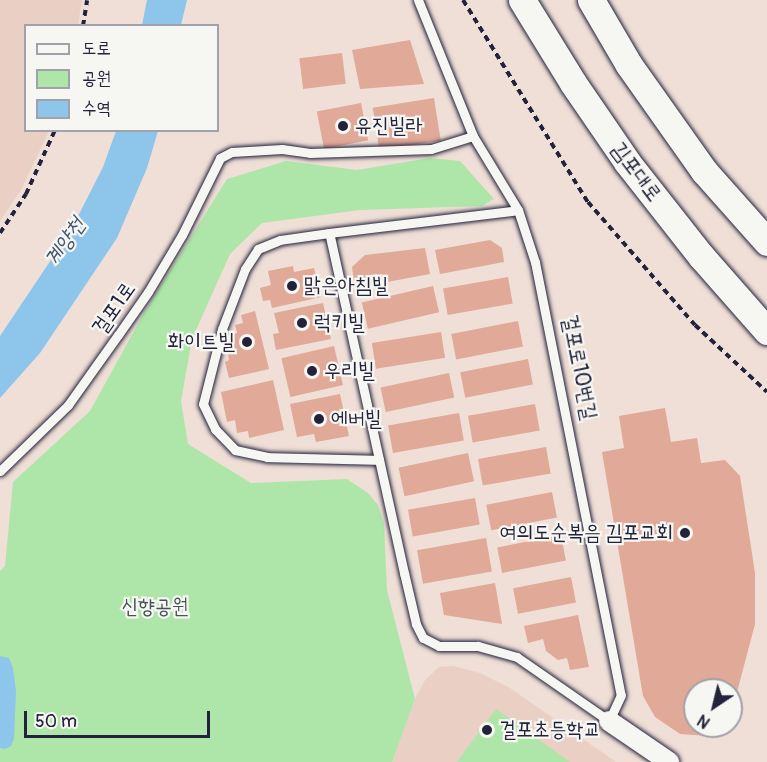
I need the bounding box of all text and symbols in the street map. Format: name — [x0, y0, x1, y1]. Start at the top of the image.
legend — [24, 24, 219, 132]
text: 도로 — [82, 37, 111, 60]
text: 공원 — [82, 67, 111, 90]
text: 수역 — [82, 97, 111, 120]
place label: 유진빌라 — [355, 113, 423, 139]
marker: 유진빌라 — [336, 119, 350, 133]
street label: 김포대로 — [606, 137, 666, 207]
water label: 계양천 — [39, 213, 91, 271]
place label: 맑은아침빌 — [304, 273, 388, 299]
street label: 걸포1로 — [87, 278, 141, 340]
marker: 맑은아침빌 — [285, 279, 299, 293]
place label: 럭키빌 — [314, 310, 365, 336]
street label: 걸포로10번길 — [556, 312, 602, 422]
marker: 럭키빌 — [295, 316, 309, 330]
place label: 화이트빌 — [167, 329, 235, 355]
marker: 화이트빌 — [240, 335, 254, 349]
place label: 우리빌 — [324, 358, 375, 384]
marker: 우리빌 — [305, 364, 319, 378]
place label: 에버빌 — [331, 406, 382, 432]
marker: 에버빌 — [312, 412, 326, 426]
place label: 여의도순복음 김포교회 — [499, 520, 673, 546]
marker: 여의도순복음 김포교회 — [678, 526, 692, 540]
park label: 신향공원 — [121, 594, 189, 620]
north arrow — [683, 678, 743, 738]
scale bar — [27, 699, 213, 737]
text: 50 m — [35, 710, 77, 733]
text: N — [694, 710, 714, 732]
place label: 걸포초등학교 — [499, 717, 600, 743]
marker: 걸포초등학교 — [480, 723, 494, 737]

